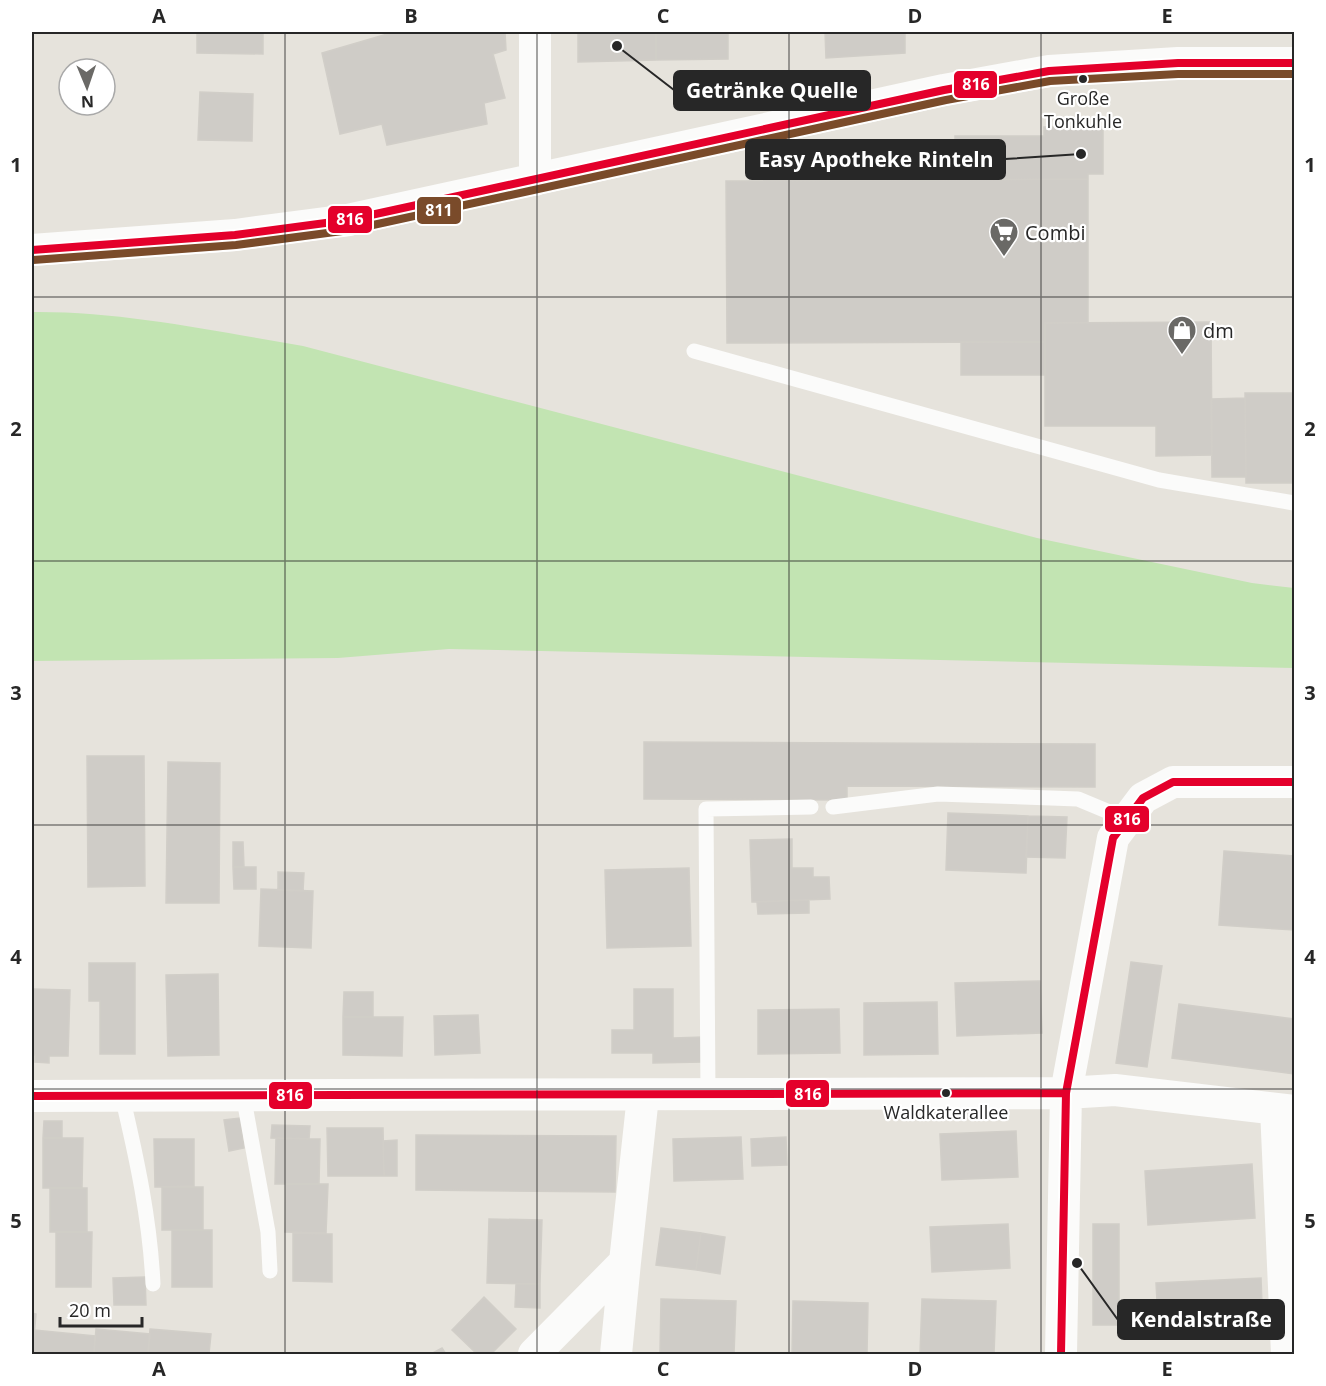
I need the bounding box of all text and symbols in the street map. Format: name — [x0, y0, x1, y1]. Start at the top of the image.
text: A — [152, 2, 166, 29]
text: B — [404, 2, 418, 29]
text: C — [657, 2, 670, 29]
text: D — [908, 2, 922, 29]
text: E — [1161, 2, 1173, 29]
north arrow — [57, 57, 117, 117]
line badge: 816 — [953, 70, 998, 99]
callout: Getränke Quelle — [674, 71, 870, 110]
text: 816 — [962, 73, 990, 95]
marker: Große Tonkuhle — [1077, 73, 1089, 85]
text: Getränke Quelle — [686, 76, 858, 104]
place label: Große Tonkuhle — [1044, 86, 1122, 133]
text: N — [81, 91, 94, 113]
callout: Easy Apotheke Rinteln — [746, 140, 1005, 179]
text: Easy Apotheke Rinteln — [758, 145, 994, 173]
text: 1 — [10, 151, 22, 178]
text: 1 — [1304, 151, 1316, 178]
line badge: 811 — [416, 196, 462, 225]
text: 811 — [425, 199, 453, 221]
line badge: 816 — [327, 205, 373, 234]
text: 816 — [336, 208, 364, 230]
supermarket icon: Combi — [988, 216, 1020, 258]
place label: Combi — [1025, 219, 1085, 246]
shop icon: dm — [1166, 314, 1198, 356]
place label: dm — [1203, 317, 1234, 344]
text: 2 — [10, 415, 22, 442]
text: 2 — [1304, 415, 1316, 442]
text: 3 — [10, 679, 22, 706]
text: 3 — [1304, 679, 1316, 706]
line badge: 816 — [1104, 805, 1150, 833]
text: 816 — [1113, 808, 1141, 830]
text: 4 — [10, 943, 22, 970]
text: 4 — [1304, 943, 1316, 970]
line badge: 816 — [785, 1079, 830, 1108]
line badge: 816 — [268, 1081, 313, 1110]
text: 816 — [794, 1083, 822, 1105]
text: 816 — [276, 1084, 304, 1106]
marker: Waldkaterallee — [940, 1087, 952, 1099]
place label: Waldkaterallee — [884, 1100, 1008, 1124]
text: 5 — [10, 1207, 22, 1234]
text: 5 — [1304, 1207, 1316, 1234]
scale bar — [60, 1290, 142, 1328]
text: 20 m — [69, 1298, 111, 1322]
callout: Kendalstraße — [1118, 1300, 1284, 1339]
text: Kendalstraße — [1130, 1305, 1272, 1333]
text: A — [152, 1355, 166, 1382]
text: B — [404, 1355, 418, 1382]
text: C — [657, 1355, 670, 1382]
text: D — [908, 1355, 922, 1382]
text: E — [1161, 1355, 1173, 1382]

